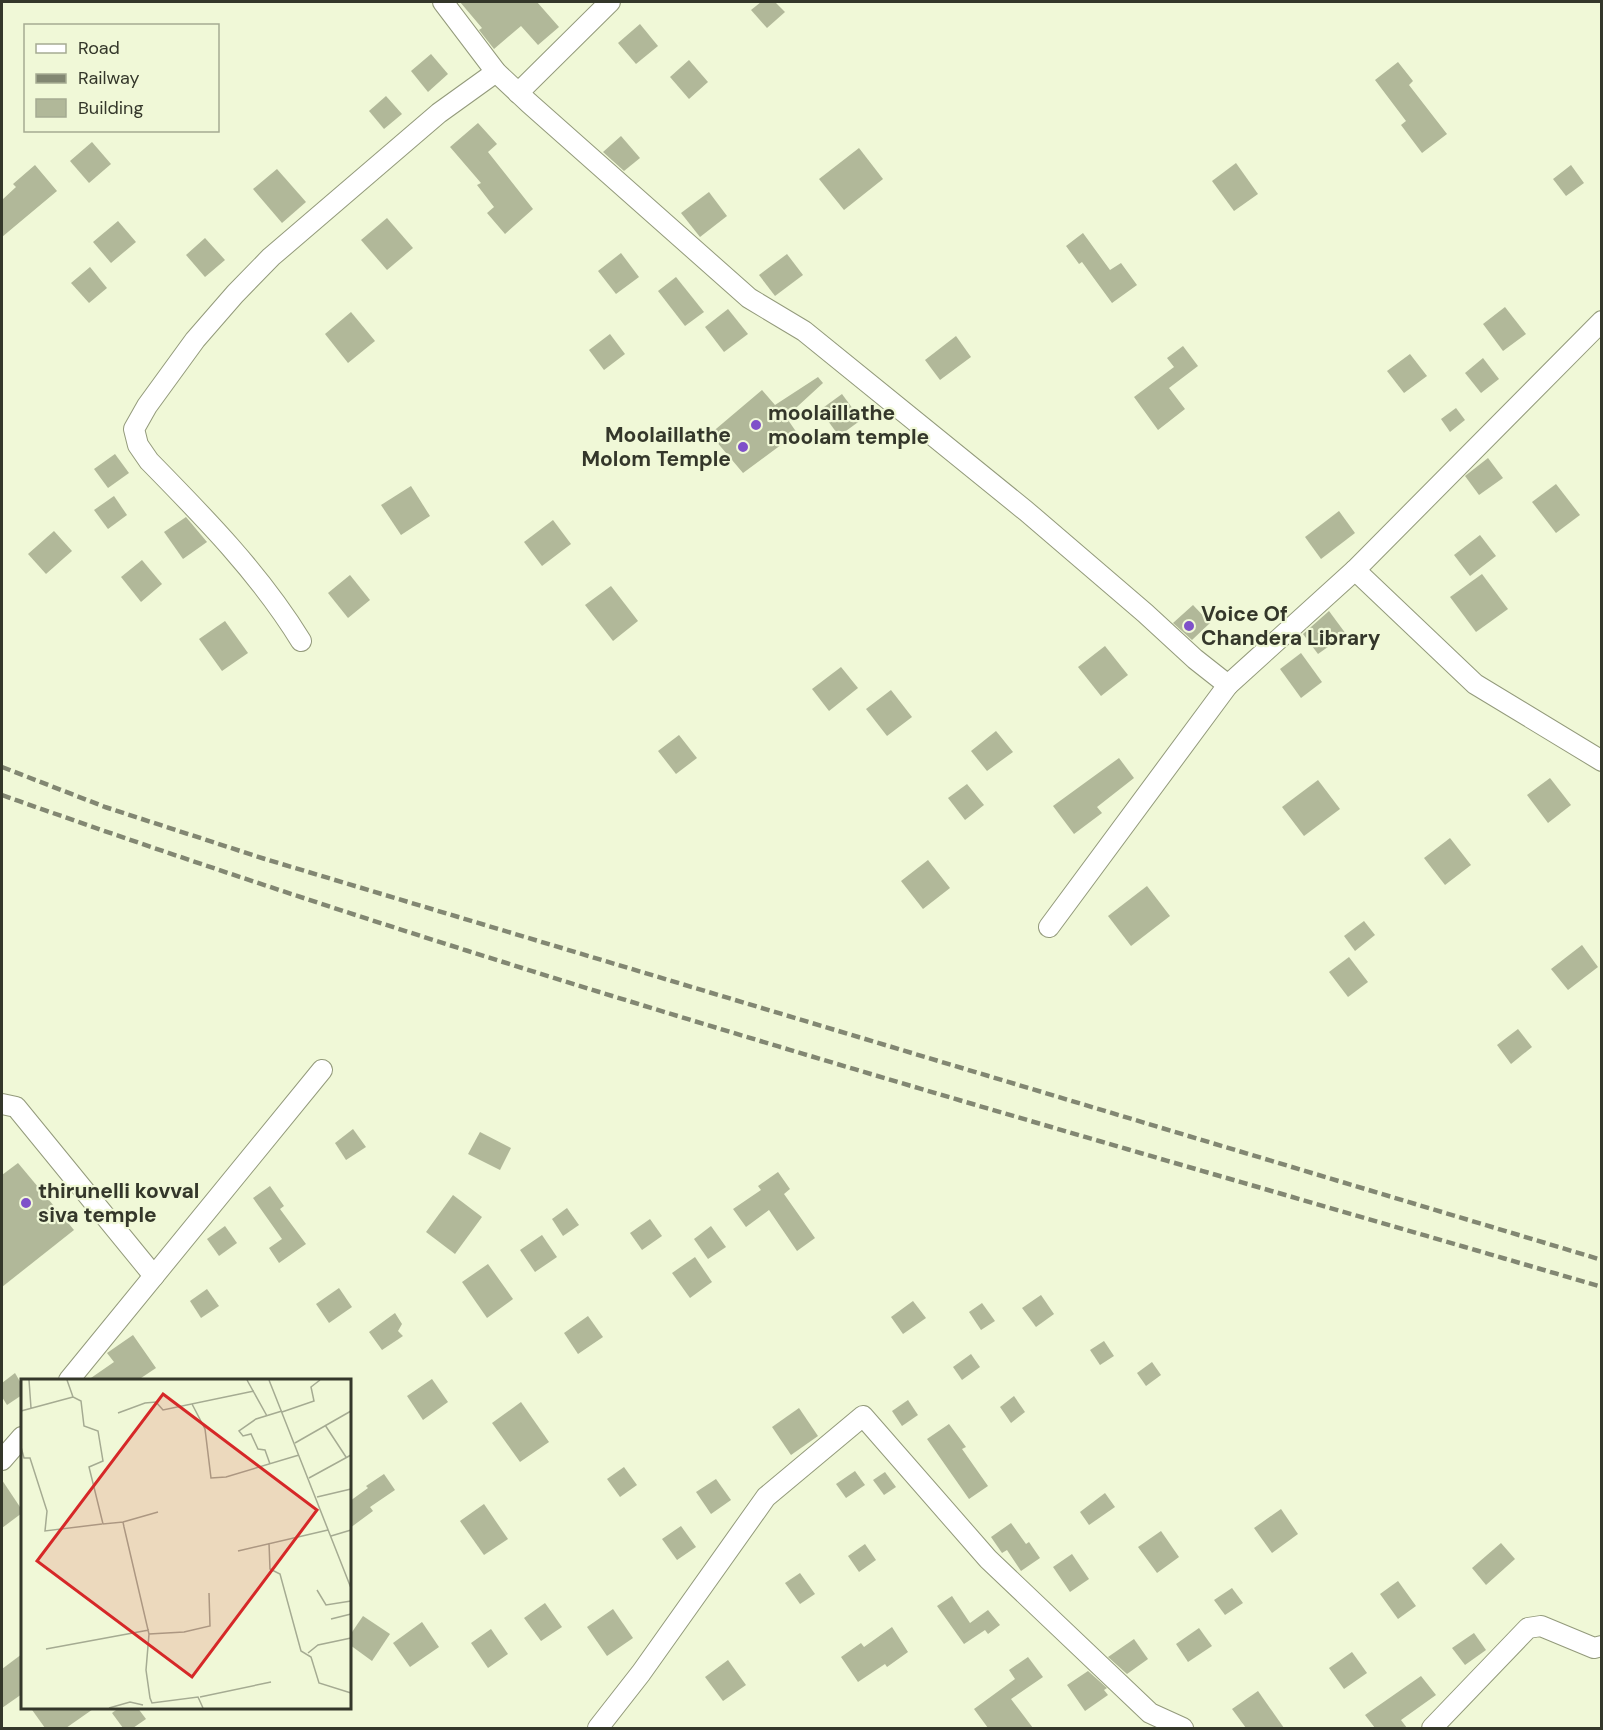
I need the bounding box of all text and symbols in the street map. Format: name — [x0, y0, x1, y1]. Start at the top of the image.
legend — [24, 24, 219, 132]
text: Road — [78, 36, 120, 60]
text: Railway — [78, 66, 140, 90]
text: Building — [78, 96, 143, 120]
place label: moolaillathe moolam temple — [768, 399, 929, 451]
marker: moolaillathe moolam temple — [749, 418, 763, 432]
place label: Moolaillathe Molom Temple — [581, 421, 731, 473]
marker: Moolaillathe Molom Temple — [736, 440, 750, 454]
place label: Voice Of Chandera Library — [1201, 600, 1381, 652]
marker: Voice Of Chandera Library — [1182, 619, 1196, 633]
place label: thirunelli kovval siva temple — [38, 1177, 199, 1229]
marker: thirunelli kovval siva temple — [19, 1196, 33, 1210]
inset map — [21, 1379, 351, 1709]

